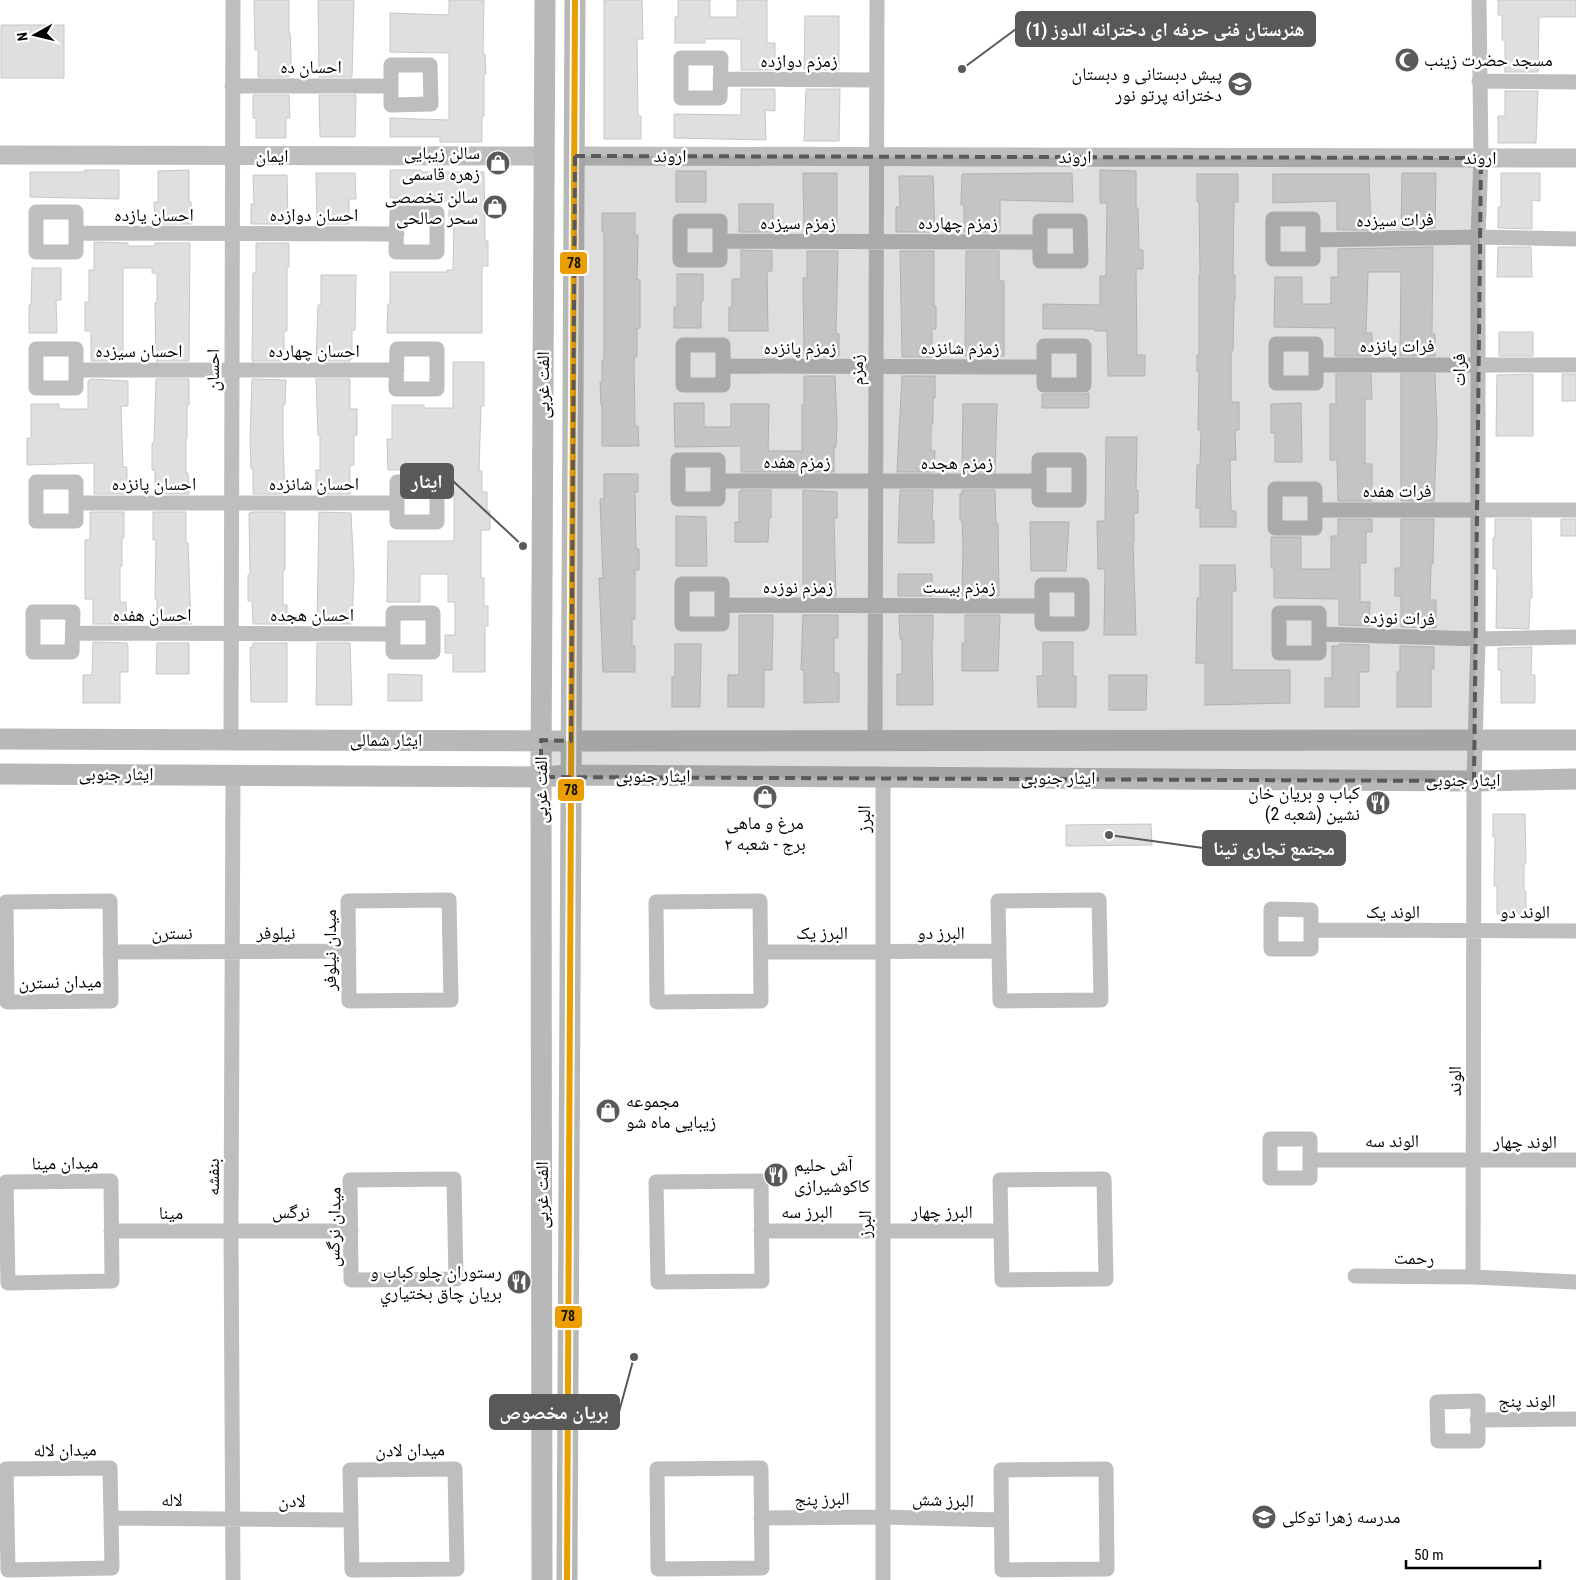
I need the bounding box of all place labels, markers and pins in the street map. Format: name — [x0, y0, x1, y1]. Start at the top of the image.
callout: هنرستان فنی حرفه ای دخترانه الدوز (1) — [1016, 12, 1315, 46]
mosque icon: مسجد حضرت زینب — [1394, 47, 1420, 73]
place label: مسجد حضرت زینب — [1424, 49, 1553, 71]
place label: پیش دبستانی و دبستان دخترانه پرتو نور — [1072, 63, 1222, 106]
school or university icon: پیش دبستانی و دبستان دخترانه پرتو نور — [1227, 71, 1253, 97]
place label: سالن زیبایی زهره قاسمی — [401, 142, 480, 185]
shop icon: سالن زیبایی زهره قاسمی — [485, 150, 511, 176]
place label: سالن تخصصی سحر صالحی — [385, 186, 478, 229]
shop icon: سالن تخصصی سحر صالحی — [482, 194, 508, 220]
callout: ایثار — [401, 464, 453, 498]
place label: کباب و بریان خان نشین (شعبه 2) — [1248, 782, 1361, 825]
shop icon: مرغ و ماهی برج - شعبه ۲ — [752, 784, 778, 810]
restaurant icon: کباب و بریان خان نشین (شعبه 2) — [1365, 790, 1391, 816]
place label: مرغ و ماهی برج - شعبه ۲ — [724, 812, 806, 856]
callout: مجتمع تجاری تینا — [1203, 831, 1345, 865]
place label: مجموعه زیبایی ماه شو — [626, 1090, 716, 1133]
shop icon: مجموعه زیبایی ماه شو — [595, 1098, 621, 1124]
place label: آش حلیم کاکوشیرازی — [794, 1154, 870, 1197]
restaurant icon: آش حلیم کاکوشیرازی — [763, 1162, 789, 1188]
place label: رستوران چلو كباب و بريان چاق بختياري — [370, 1261, 502, 1308]
restaurant icon: رستوران چلو كباب و بريان چاق بختياري — [506, 1269, 532, 1295]
callout: بریان مخصوص — [490, 1395, 619, 1429]
school or university icon: مدرسه زهرا توکلی — [1251, 1504, 1277, 1530]
place label: مدرسه زهرا توکلی — [1282, 1506, 1400, 1528]

